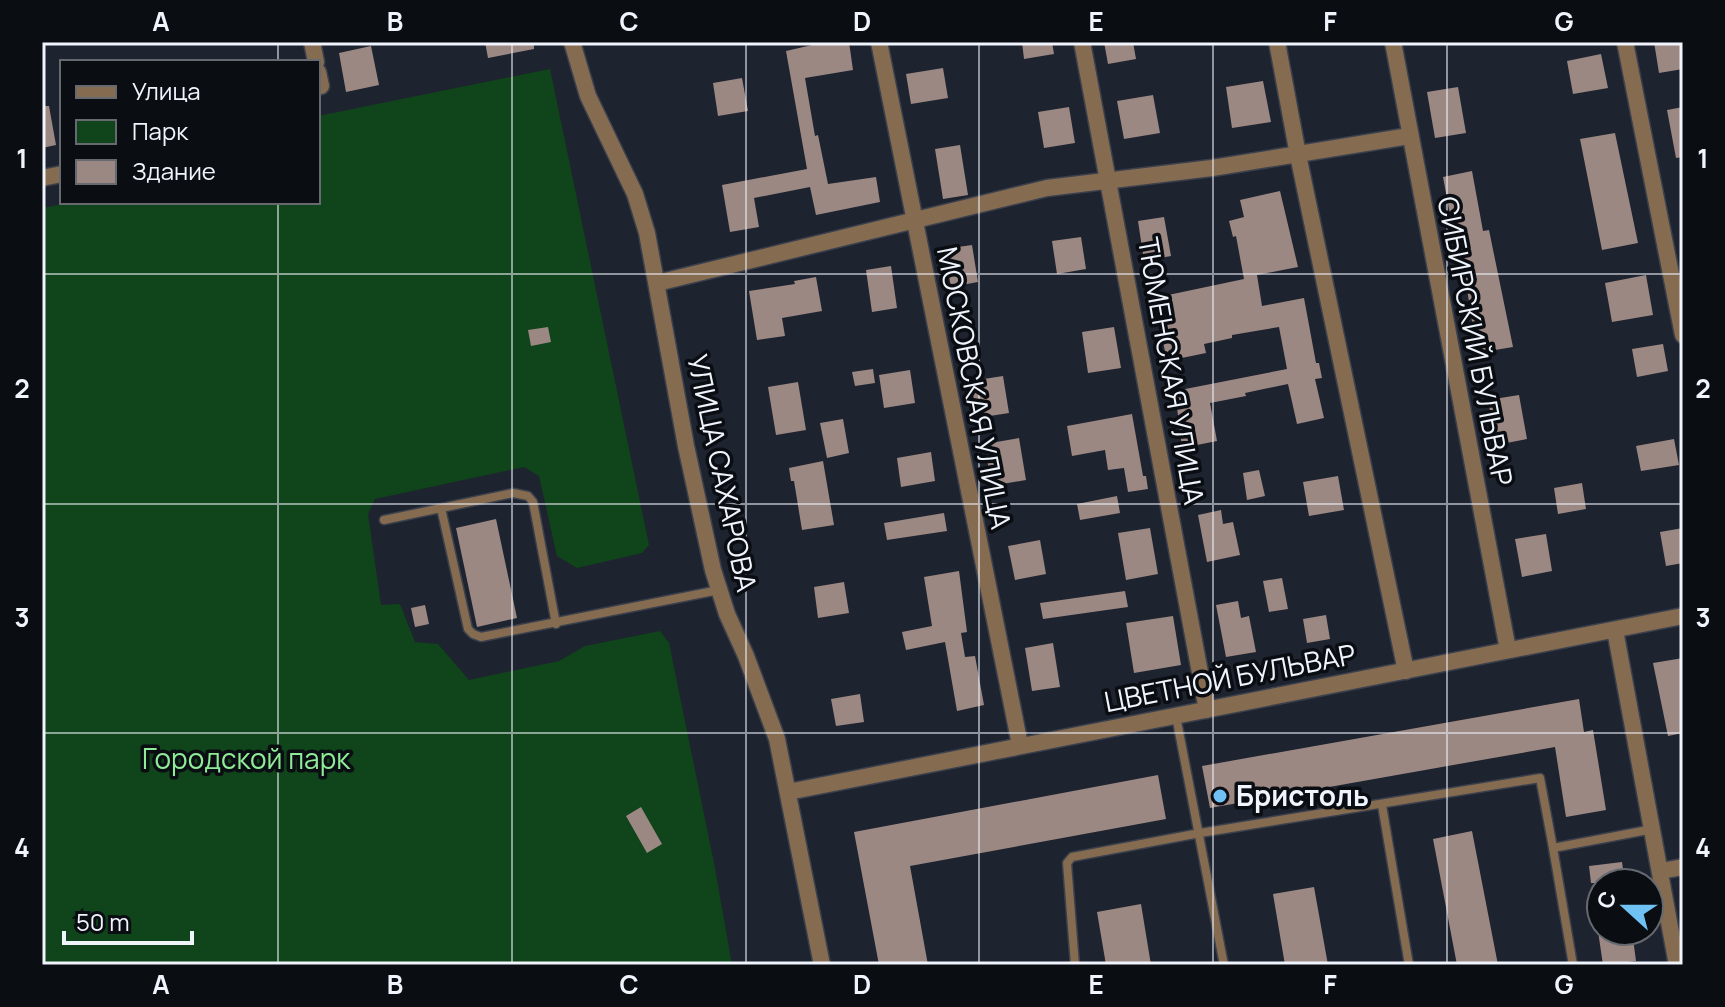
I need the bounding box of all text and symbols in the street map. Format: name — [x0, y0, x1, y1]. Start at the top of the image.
text: A — [152, 3, 170, 39]
text: B — [387, 3, 403, 39]
text: C — [619, 3, 639, 39]
text: D — [853, 3, 871, 39]
text: E — [1088, 3, 1104, 39]
text: F — [1323, 3, 1337, 39]
text: G — [1554, 3, 1574, 39]
legend — [60, 60, 320, 204]
text: Улица — [132, 74, 201, 107]
text: Парк — [132, 114, 189, 147]
text: 1 — [16, 140, 28, 176]
text: 1 — [1697, 140, 1709, 176]
text: Здание — [132, 154, 216, 187]
street label: СИБИРСКИЙ БУЛЬВАР — [1429, 193, 1523, 489]
street label: ТЮМЕНСКАЯ УЛИЦА — [1130, 234, 1214, 508]
street label: МОСКОВСКАЯ УЛИЦА — [929, 244, 1021, 532]
street label: УЛИЦА САХАРОВА — [679, 351, 767, 595]
text: 2 — [14, 370, 30, 406]
text: 2 — [1695, 370, 1711, 406]
text: 3 — [14, 599, 30, 635]
text: 3 — [1695, 599, 1711, 635]
street label: ЦВЕТНОЙ БУЛЬВАР — [1101, 634, 1359, 720]
park label: Городской парк — [142, 739, 351, 777]
place label: Бристоль — [1236, 776, 1369, 814]
marker: Бристоль — [1211, 787, 1229, 805]
text: 4 — [14, 829, 30, 865]
text: 4 — [1695, 829, 1711, 865]
north arrow — [1585, 867, 1665, 947]
text: С — [1589, 887, 1623, 913]
scale bar — [64, 895, 192, 945]
text: 50 m — [76, 905, 130, 938]
text: A — [152, 966, 170, 1002]
text: B — [387, 966, 403, 1002]
text: C — [619, 966, 639, 1002]
text: D — [853, 966, 871, 1002]
text: E — [1088, 966, 1104, 1002]
text: F — [1323, 966, 1337, 1002]
text: G — [1554, 966, 1574, 1002]

